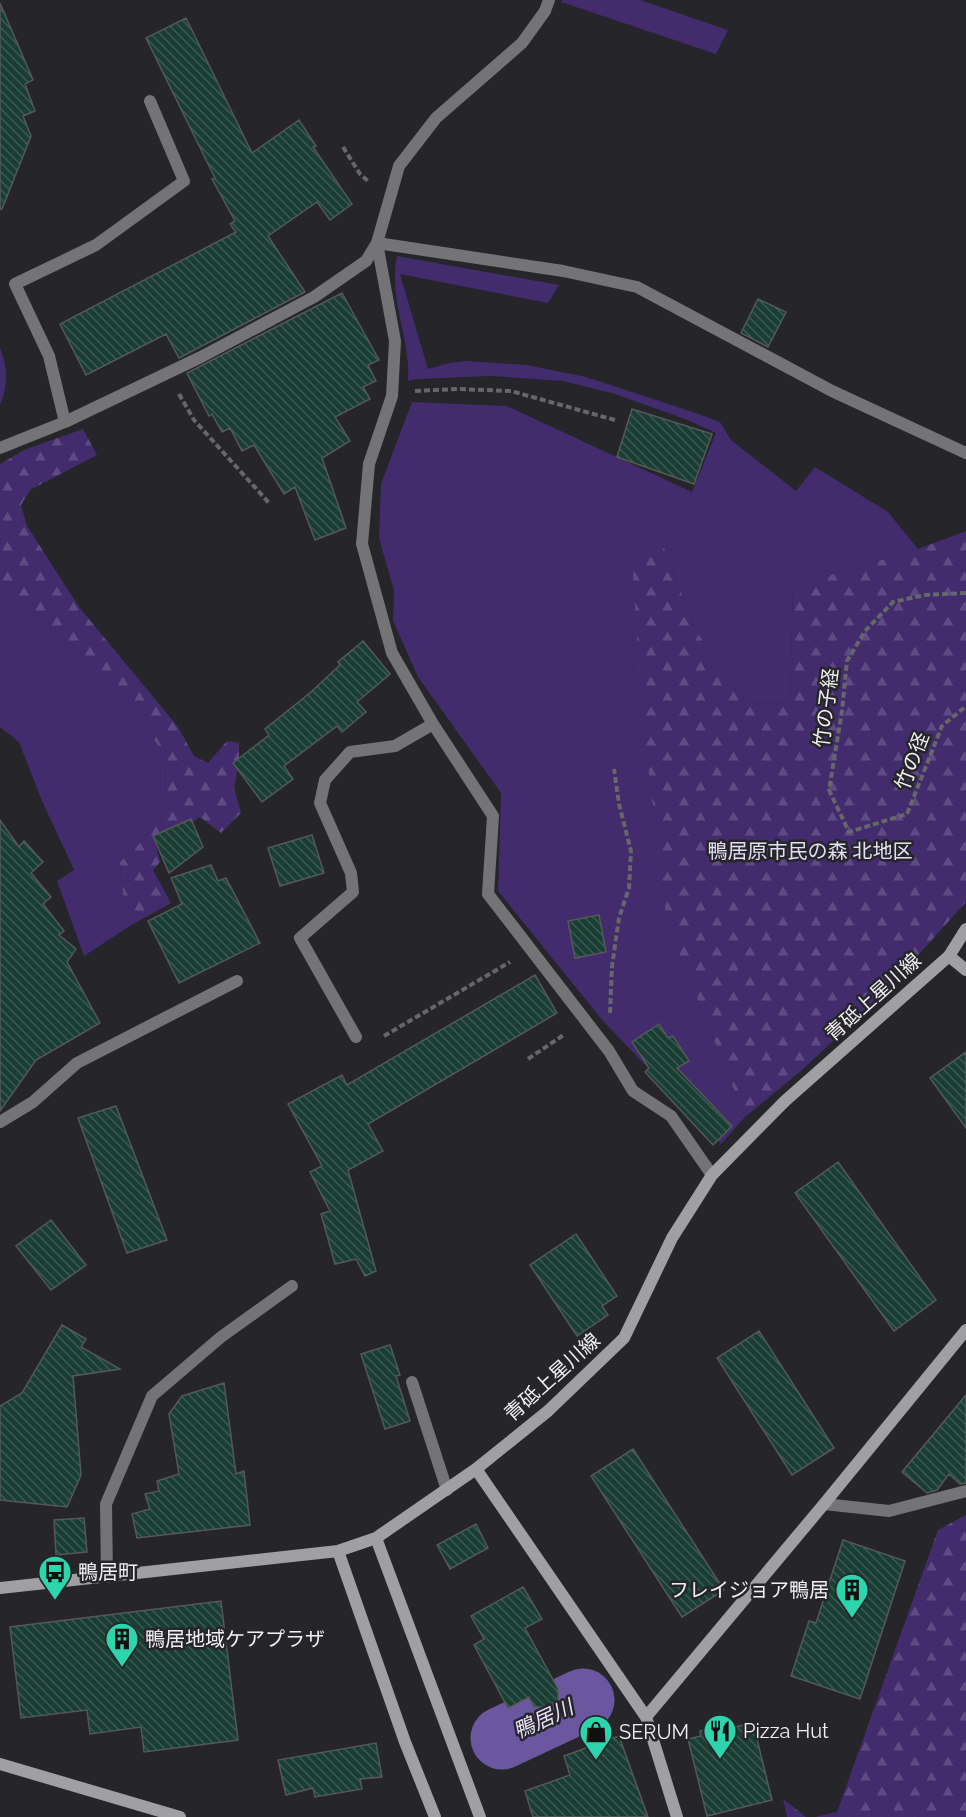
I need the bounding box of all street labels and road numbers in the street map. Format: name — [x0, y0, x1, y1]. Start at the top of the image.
street label: 竹の子経 — [809, 667, 843, 749]
street label: 竹の径 — [890, 729, 934, 793]
street label: 青砥上星川線 — [820, 948, 926, 1046]
street label: 青砥上星川線 — [499, 1328, 605, 1426]

